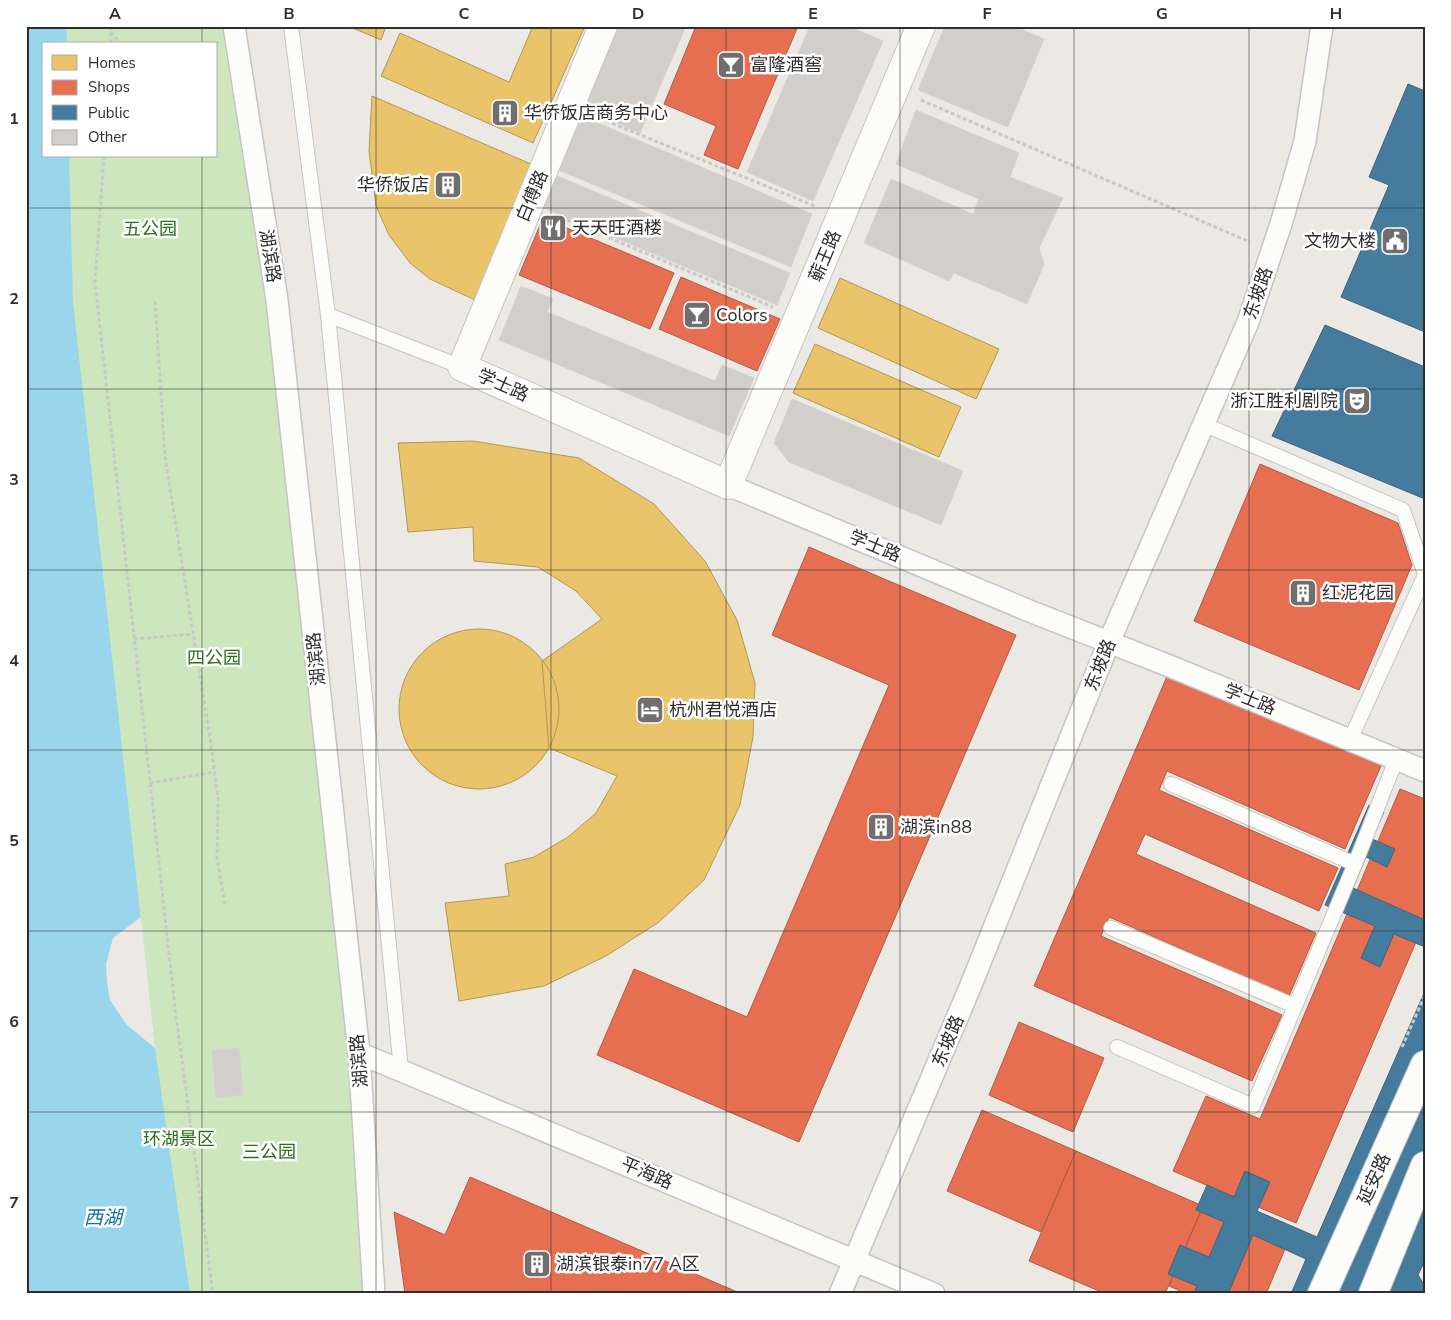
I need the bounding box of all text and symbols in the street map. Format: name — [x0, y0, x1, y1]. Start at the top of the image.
text: A — [109, 3, 121, 25]
text: B — [283, 3, 295, 25]
text: C — [459, 3, 470, 25]
text: D — [632, 3, 644, 25]
text: E — [808, 3, 818, 25]
text: F — [983, 3, 992, 25]
text: G — [1156, 3, 1168, 25]
text: H — [1330, 3, 1342, 25]
legend — [42, 42, 218, 158]
bar icon: 富隆酒窖 — [716, 50, 746, 80]
text: Homes — [88, 53, 136, 73]
place label: 富隆酒窖 — [750, 53, 822, 77]
text: Shops — [88, 77, 130, 97]
building icon: 华侨饭店商务中心 — [490, 98, 520, 128]
place label: 华侨饭店商务中心 — [524, 101, 668, 125]
text: Public — [88, 103, 129, 123]
text: 1 — [9, 108, 19, 130]
text: Other — [88, 127, 127, 147]
street label: 白傅路 — [510, 166, 554, 226]
building icon: 华侨饭店 — [433, 170, 463, 200]
place label: 华侨饭店 — [357, 173, 429, 197]
restaurant icon: 天天旺酒楼 — [538, 213, 568, 243]
place label: 天天旺酒楼 — [572, 216, 662, 240]
park label: 五公园 — [123, 217, 177, 241]
street label: 蕲王路 — [803, 226, 847, 286]
public building icon: 文物大楼 — [1380, 226, 1410, 256]
street label: 湖滨路 — [254, 227, 286, 285]
place label: 文物大楼 — [1304, 229, 1376, 253]
street label: 东坡路 — [1238, 264, 1278, 322]
text: 2 — [9, 288, 19, 310]
bar icon: Colors — [682, 300, 712, 330]
place label: Colors — [716, 303, 768, 327]
street label: 学士路 — [473, 363, 533, 407]
theatre icon: 浙江胜利剧院 — [1342, 386, 1372, 416]
place label: 浙江胜利剧院 — [1230, 389, 1338, 413]
text: 3 — [9, 469, 19, 491]
street label: 学士路 — [845, 524, 905, 568]
building icon: 红泥花园 — [1288, 578, 1318, 608]
place label: 红泥花园 — [1322, 581, 1394, 605]
street label: 湖滨路 — [301, 631, 331, 687]
street label: 东坡路 — [1079, 635, 1121, 695]
park label: 四公园 — [187, 646, 241, 670]
text: 4 — [9, 650, 19, 672]
street label: 学士路 — [1220, 678, 1280, 720]
hotel icon: 杭州君悦酒店 — [635, 695, 665, 725]
place label: 杭州君悦酒店 — [669, 698, 777, 722]
building icon: 湖滨in88 — [866, 812, 896, 842]
place label: 湖滨in88 — [900, 815, 972, 839]
text: 5 — [9, 830, 19, 852]
text: 6 — [9, 1011, 19, 1033]
street label: 东坡路 — [926, 1011, 970, 1071]
street label: 湖滨路 — [345, 1033, 373, 1089]
park label: 环湖景区 — [143, 1127, 215, 1151]
park label: 三公园 — [242, 1140, 296, 1164]
street label: 延安路 — [1352, 1149, 1396, 1209]
street label: 平海路 — [617, 1151, 677, 1195]
text: 7 — [9, 1192, 19, 1214]
water label: 西湖 — [84, 1205, 125, 1231]
building icon: 湖滨银泰in77 A区 — [522, 1249, 552, 1279]
place label: 湖滨银泰in77 A区 — [556, 1252, 700, 1276]

